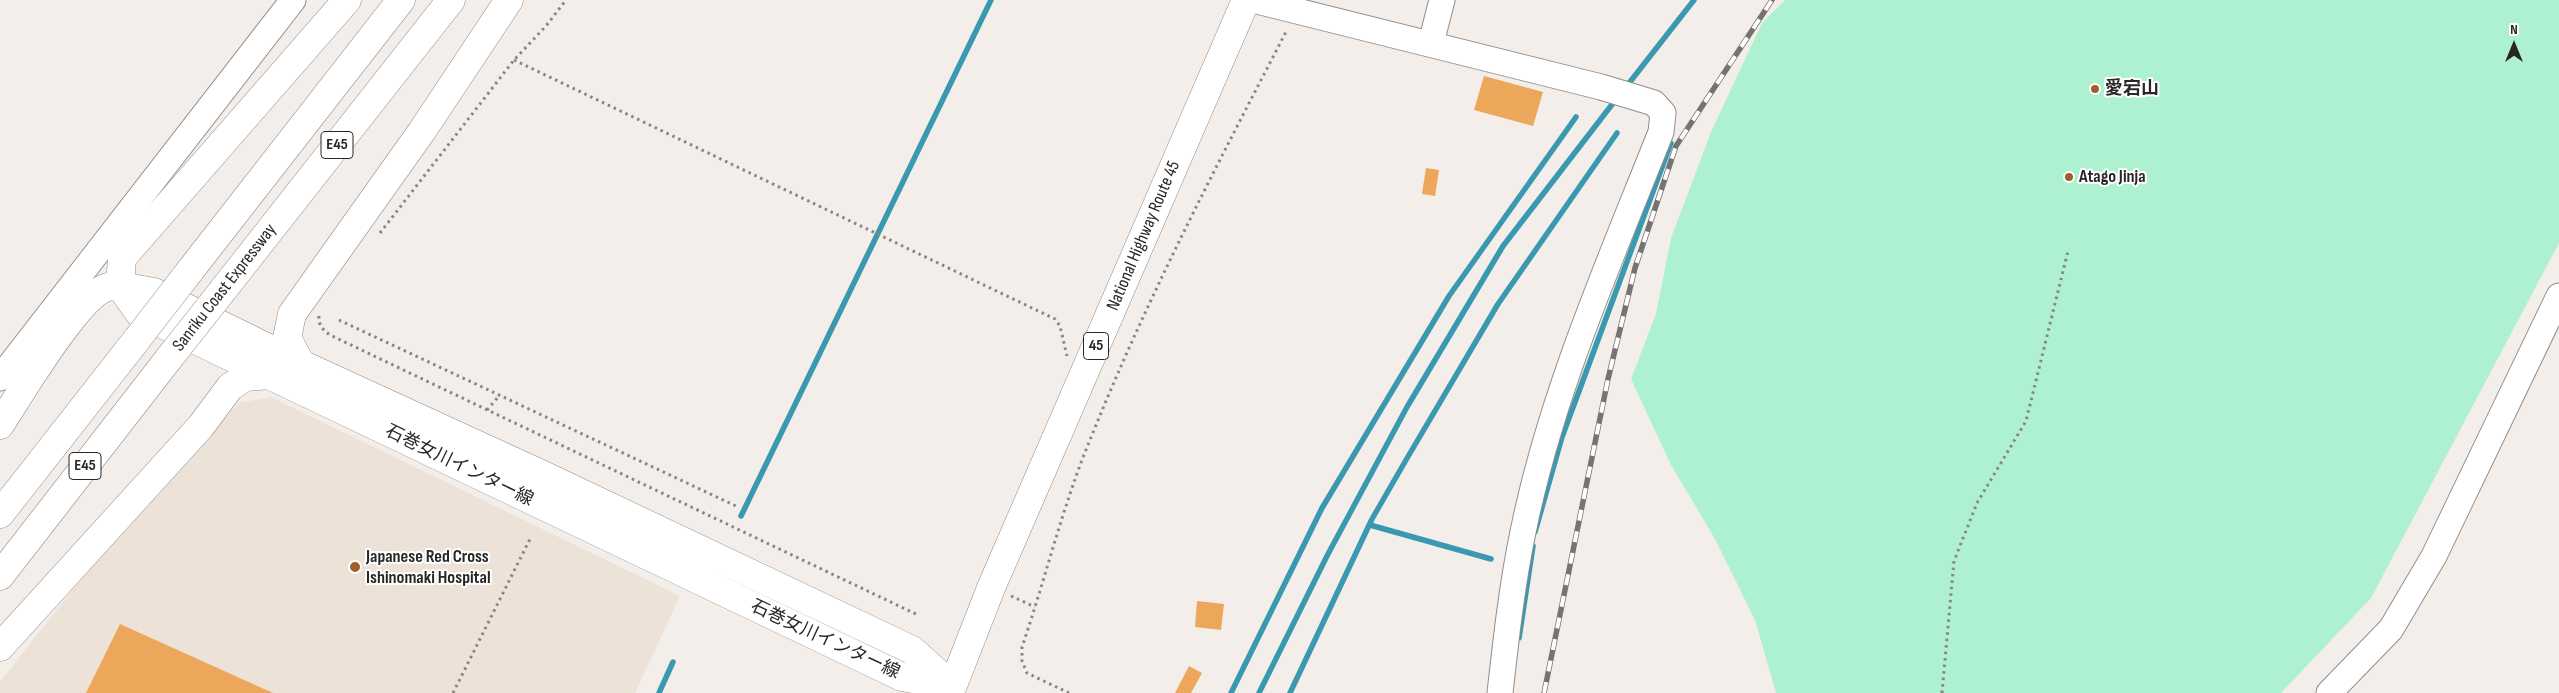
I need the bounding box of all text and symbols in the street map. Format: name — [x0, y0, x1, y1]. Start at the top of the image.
north arrow — [2489, 20, 2539, 70]
text: N — [2510, 21, 2518, 38]
place label: 愛宕山 — [2105, 78, 2159, 100]
marker: 愛宕山 — [2089, 83, 2101, 95]
road number: E45 — [321, 132, 353, 158]
street label: National Highway Route 45 — [1103, 158, 1185, 314]
place label: Atago Jinja — [2079, 166, 2146, 188]
marker: Atago Jinja — [2063, 171, 2075, 183]
street label: Sanriku Coast Expressway — [168, 220, 282, 356]
road number: 45 — [1084, 332, 1108, 360]
street label: 石巻女川インター線 — [381, 421, 537, 511]
road number: E45 — [69, 452, 101, 480]
place label: Japanese Red Cross Ishinomaki Hospital — [366, 546, 491, 588]
marker: Japanese Red Cross Ishinomaki Hospital — [348, 560, 362, 574]
street label: 石巻女川インター線 — [747, 596, 903, 684]

